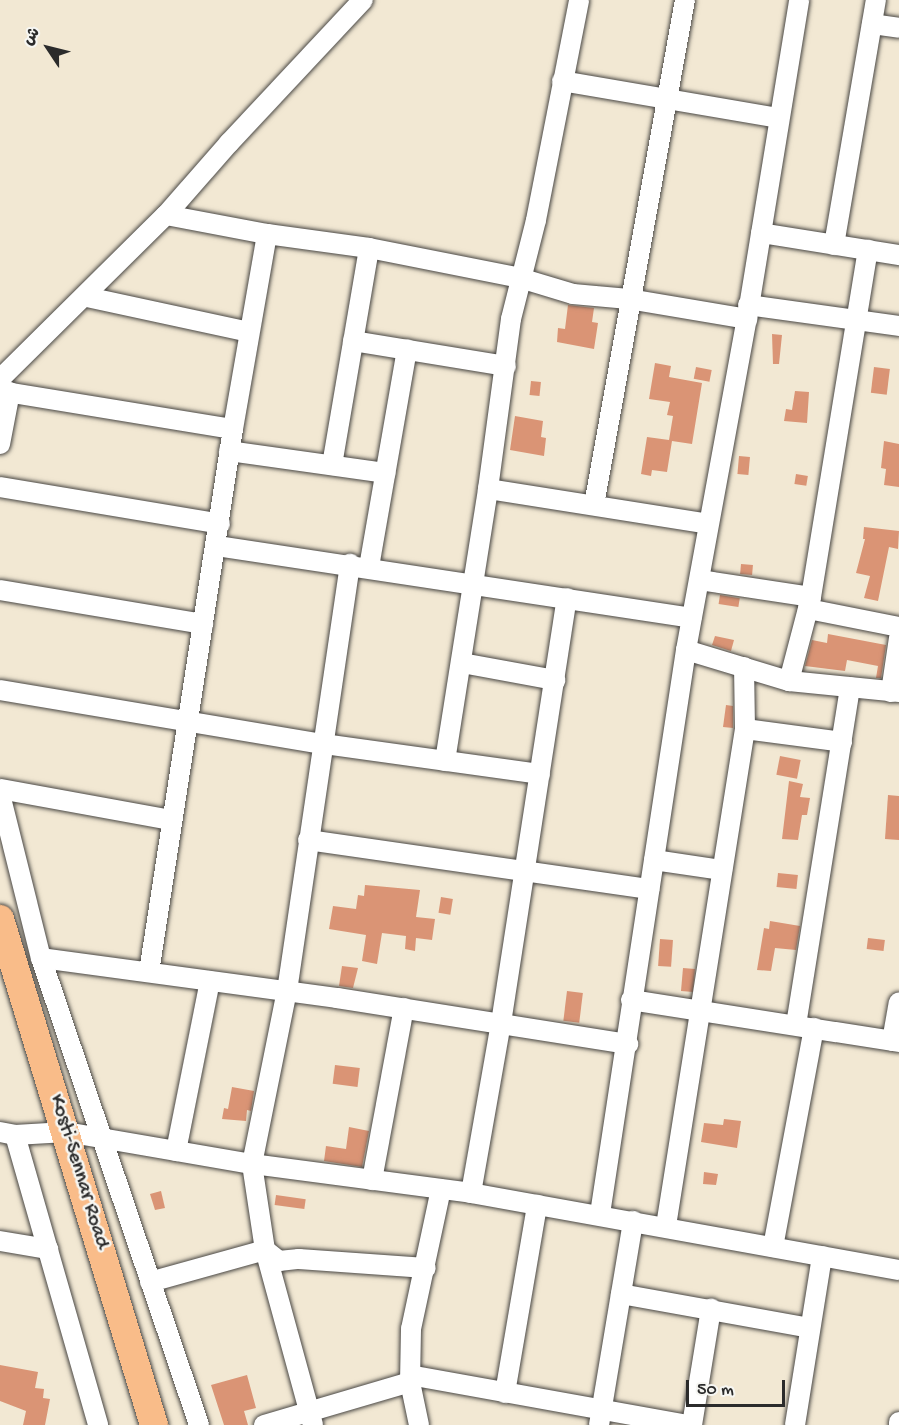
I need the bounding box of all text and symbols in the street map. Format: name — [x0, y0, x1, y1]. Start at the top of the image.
north arrow — [18, 18, 78, 78]
text: ش — [20, 25, 46, 50]
street label: Kosti-Sennar Road — [43, 1092, 113, 1252]
scale bar — [689, 1368, 788, 1406]
text: 50 m — [697, 1380, 734, 1401]

